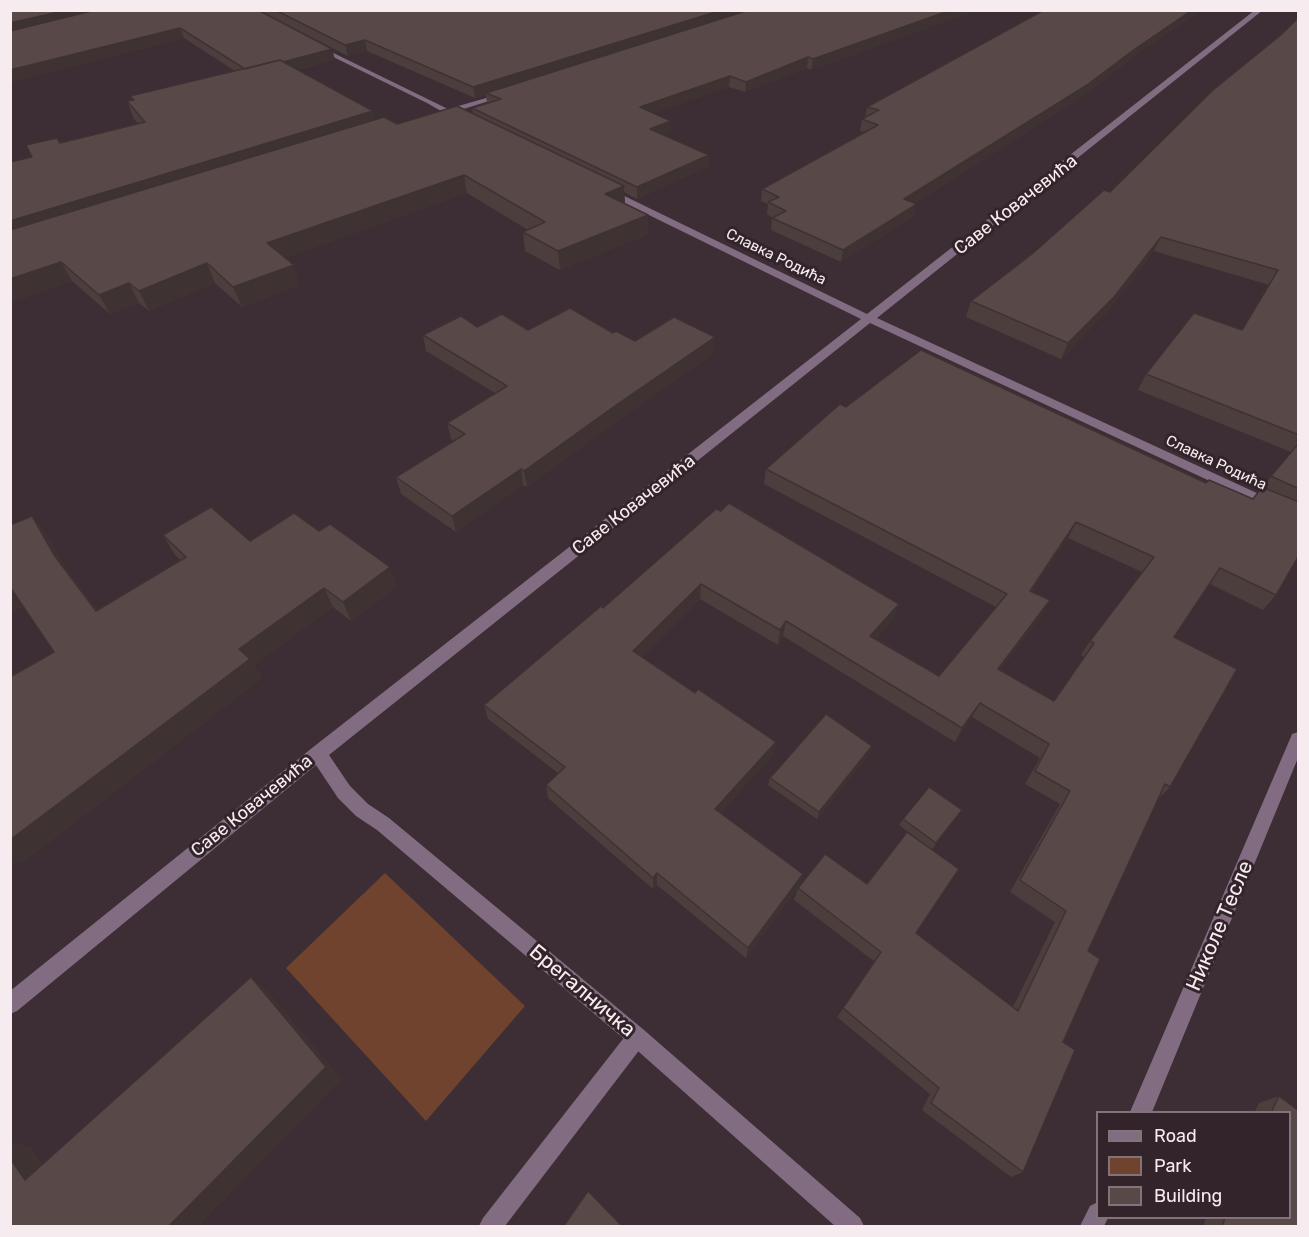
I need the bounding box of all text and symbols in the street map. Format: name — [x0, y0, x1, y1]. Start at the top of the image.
street label: Саве Ковачевића — [950, 150, 1082, 260]
street label: Славка Родића — [723, 225, 829, 289]
street label: Славка Родића — [1163, 432, 1269, 494]
street label: Саве Ковачевића — [568, 450, 700, 560]
street label: Саве Ковачевића — [187, 750, 317, 862]
street label: Николе Тесле — [1181, 857, 1259, 995]
street label: Брегалничка — [524, 939, 640, 1043]
legend — [1096, 1111, 1291, 1219]
text: Road — [1154, 1125, 1197, 1147]
text: Park — [1154, 1155, 1191, 1177]
text: Building — [1154, 1185, 1222, 1207]

